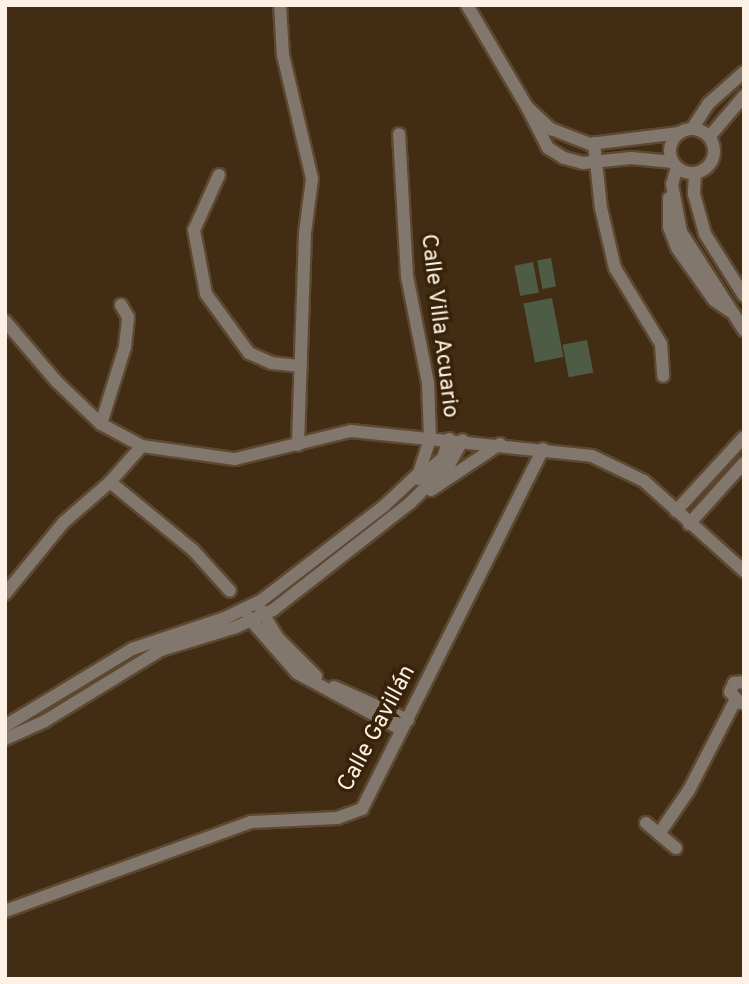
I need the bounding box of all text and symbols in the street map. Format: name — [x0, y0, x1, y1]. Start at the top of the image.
street label: Calle Villa Acuario — [413, 232, 463, 420]
street label: Calle Gavillán — [333, 661, 423, 797]

